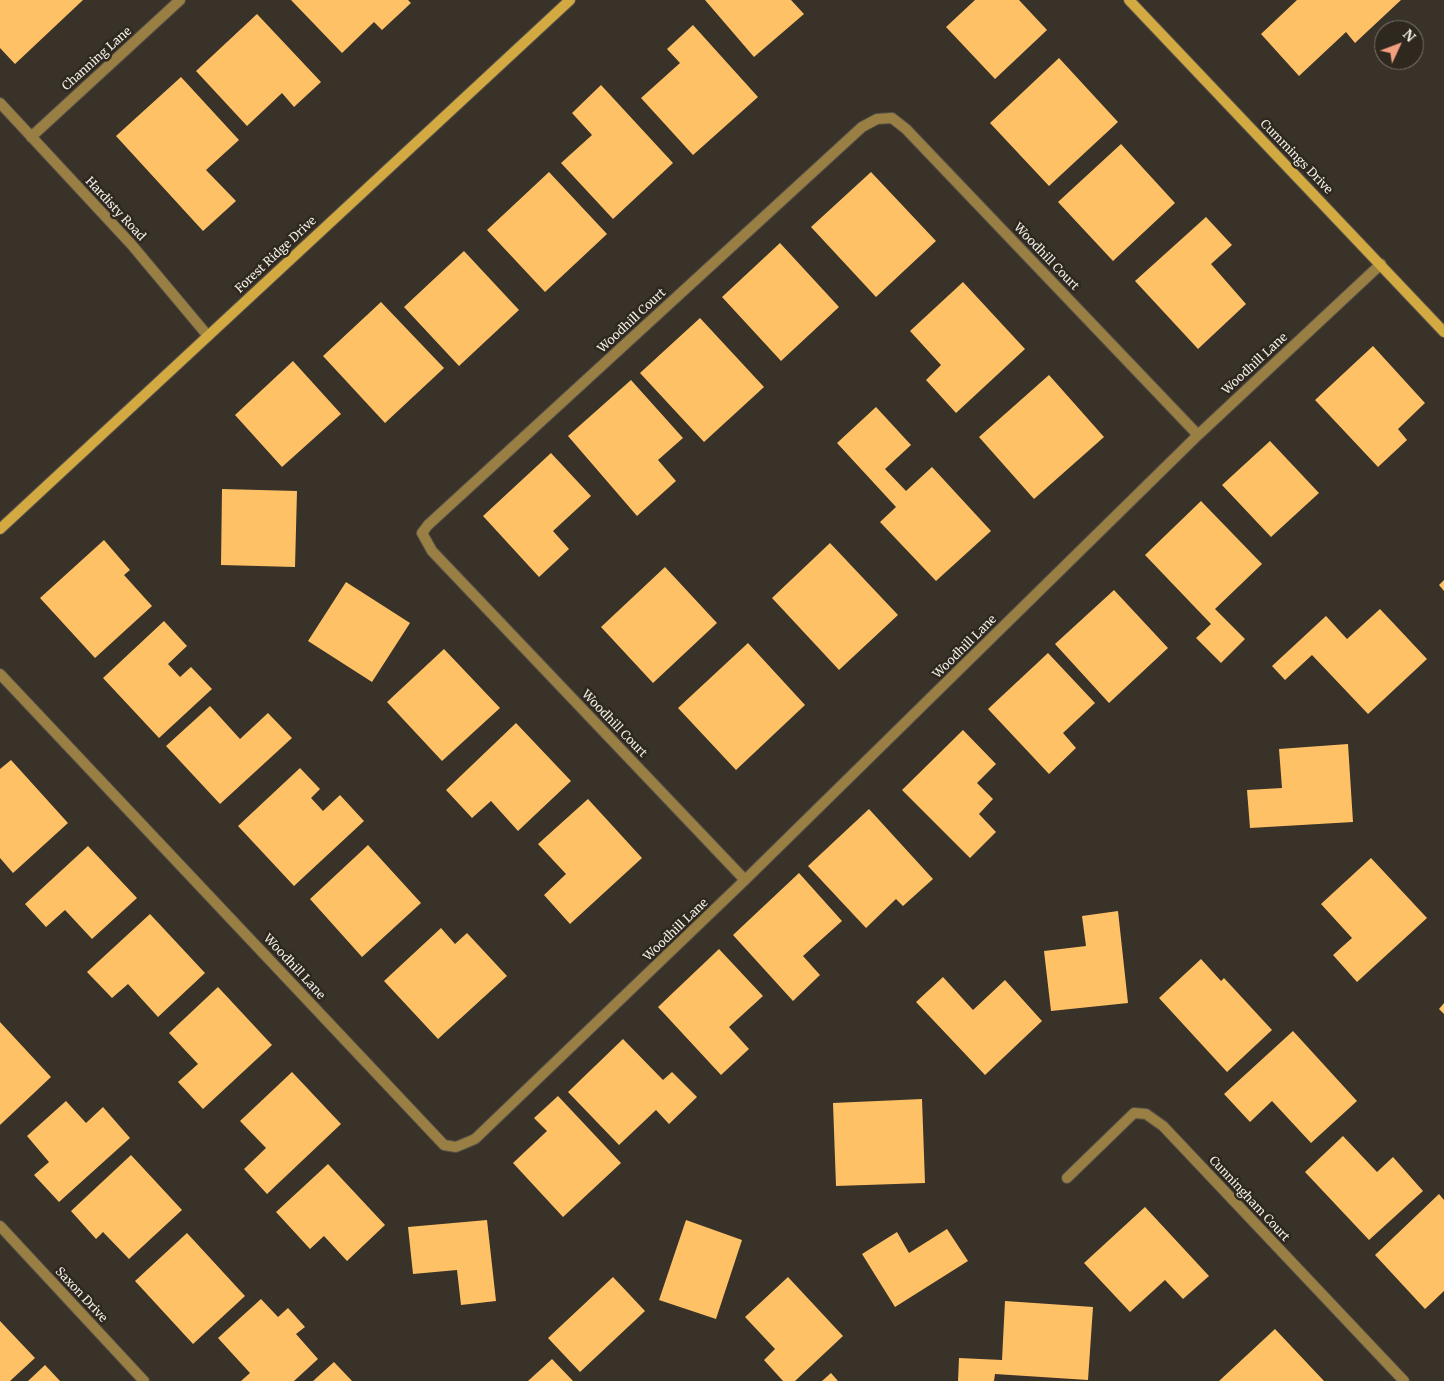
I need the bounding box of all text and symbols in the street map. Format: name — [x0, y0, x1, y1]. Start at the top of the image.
north arrow — [1374, 20, 1424, 70]
street label: Channing Lane — [59, 24, 135, 94]
text: N — [1399, 25, 1420, 46]
street label: Cummings Drive — [1257, 117, 1335, 197]
street label: Hardisty Road — [82, 174, 148, 244]
street label: Forest Ridge Drive — [232, 214, 320, 296]
street label: Woodhill Court — [1010, 221, 1082, 293]
street label: Woodhill Court — [595, 286, 669, 356]
street label: Woodhill Lane — [1219, 330, 1291, 398]
street label: Woodhill Lane — [930, 612, 1000, 682]
street label: Woodhill Court — [578, 688, 650, 760]
street label: Woodhill Lane — [641, 896, 711, 964]
street label: Woodhill Lane — [260, 931, 328, 1003]
street label: Cunningham Court — [1206, 1153, 1292, 1245]
street label: Saxon Drive — [52, 1265, 110, 1325]

